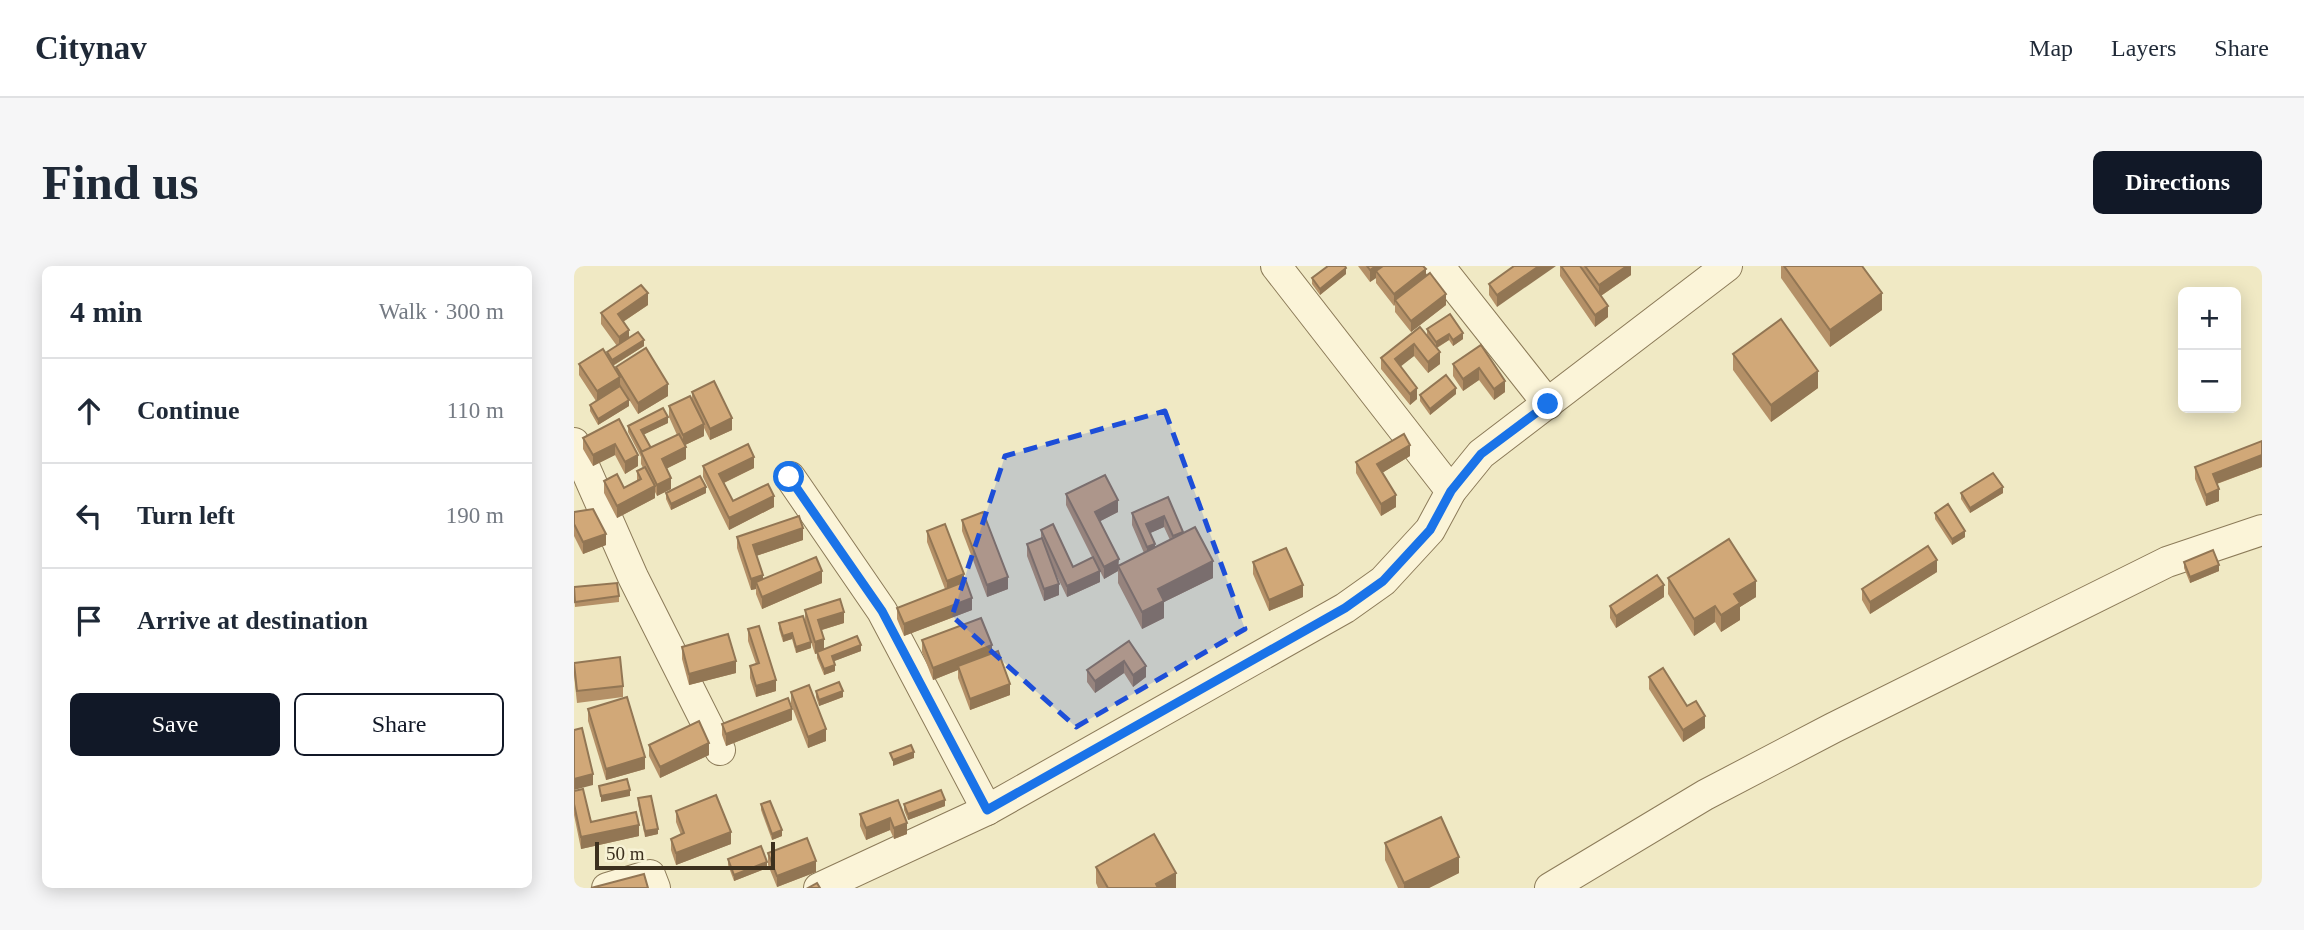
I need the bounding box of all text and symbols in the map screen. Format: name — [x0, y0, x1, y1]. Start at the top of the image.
text: Citynav — [35, 30, 147, 66]
text: Map — [2029, 35, 2073, 61]
text: Layers — [2111, 35, 2176, 61]
text: Share — [2214, 35, 2269, 61]
button: Directions — [2093, 151, 2262, 214]
text: Find us — [42, 155, 199, 210]
map controls — [2178, 287, 2241, 413]
button: + — [2178, 287, 2241, 350]
text: 4 min — [70, 295, 143, 328]
text: Walk · 300 m — [379, 299, 504, 324]
button: − — [2178, 350, 2241, 413]
route end — [1532, 388, 1563, 419]
icon: ahead — [70, 392, 108, 430]
text: Continue — [137, 396, 240, 425]
text: 110 m — [447, 398, 504, 423]
route start — [773, 461, 804, 492]
icon: left — [70, 497, 108, 535]
text: Turn left — [137, 501, 235, 530]
text: 190 m — [446, 503, 504, 528]
icon: arrive — [70, 602, 108, 640]
text: Arrive at destination — [137, 606, 368, 635]
button: Save — [70, 693, 280, 756]
button: Share — [294, 693, 504, 756]
scale bar — [595, 839, 775, 871]
text: 50 m — [606, 843, 645, 864]

